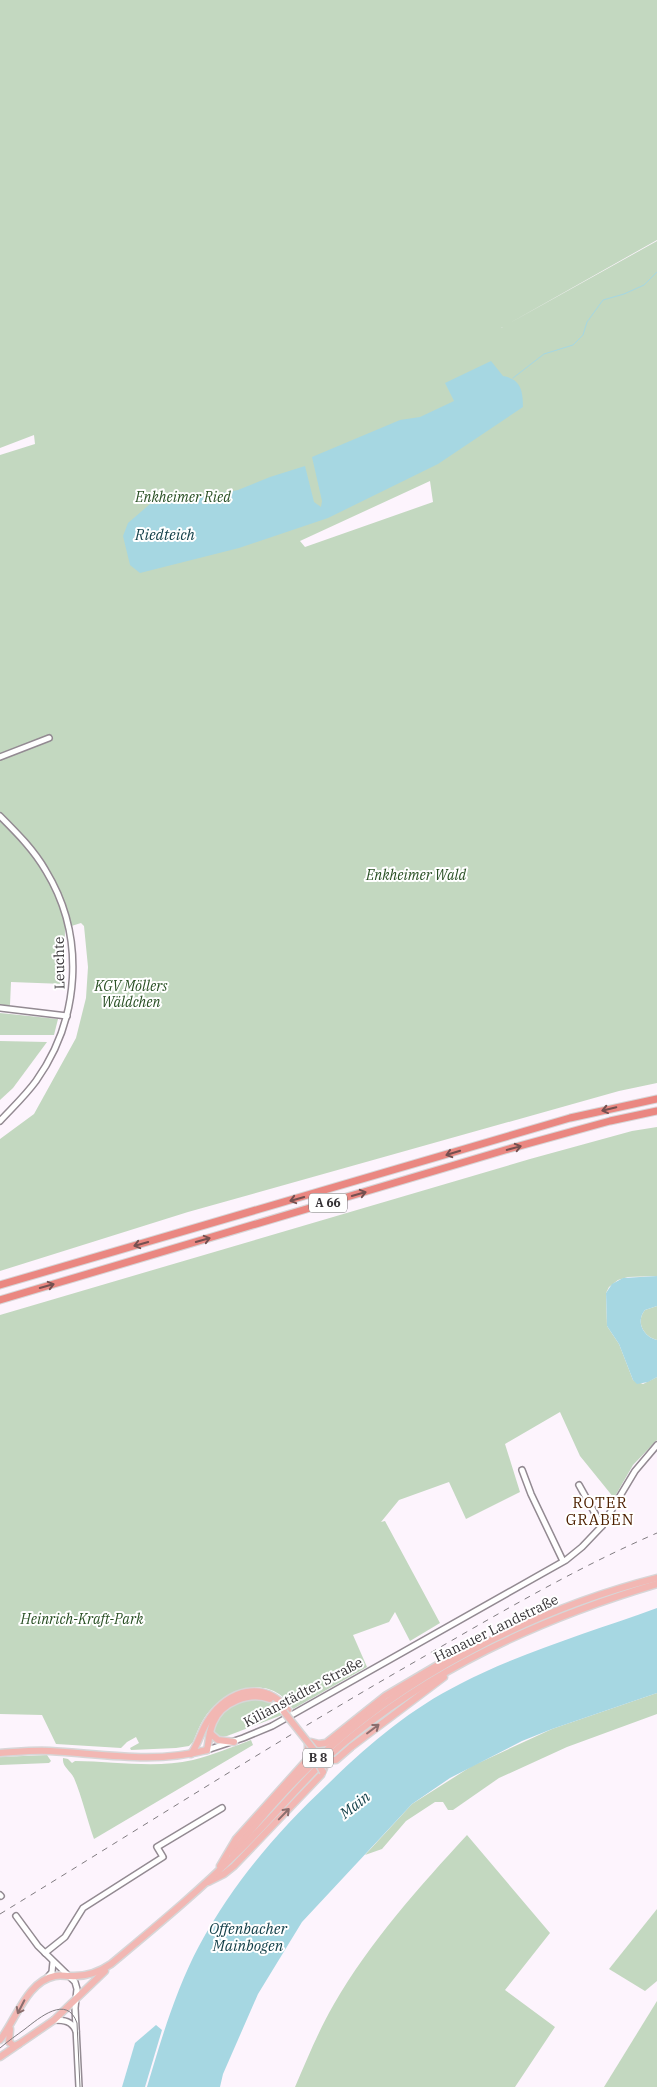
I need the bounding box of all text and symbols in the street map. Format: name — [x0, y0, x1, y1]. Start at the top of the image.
park label: Enkheimer Ried — [134, 488, 231, 506]
water label: Riedteich — [134, 525, 196, 544]
park label: Enkheimer Wald — [365, 866, 466, 884]
street label: Leuchte — [50, 936, 68, 990]
park label: KGV Möllers Wäldchen — [94, 977, 168, 1011]
one-way arrow — [602, 1105, 618, 1114]
one-way arrow — [506, 1142, 522, 1152]
one-way arrow — [445, 1148, 461, 1158]
one-way arrow — [350, 1189, 366, 1199]
one-way arrow — [289, 1194, 305, 1204]
road number: A 66 — [309, 1194, 347, 1212]
one-way arrow — [194, 1235, 210, 1245]
one-way arrow — [133, 1240, 149, 1250]
one-way arrow — [38, 1281, 54, 1291]
district label: ROTER GRABEN — [566, 1493, 634, 1529]
street label: Hanauer Landstraße — [431, 1590, 561, 1666]
park label: Heinrich-Kraft-Park — [20, 1610, 144, 1628]
street label: Kilianstädter Straße — [240, 1653, 366, 1731]
one-way arrow — [366, 1724, 379, 1735]
road number: B 8 — [303, 1749, 333, 1768]
water label: Main — [335, 1787, 374, 1823]
one-way arrow — [278, 1808, 290, 1820]
water label: Offenbacher Mainbogen — [209, 1919, 287, 1955]
one-way arrow — [16, 1999, 26, 2014]

